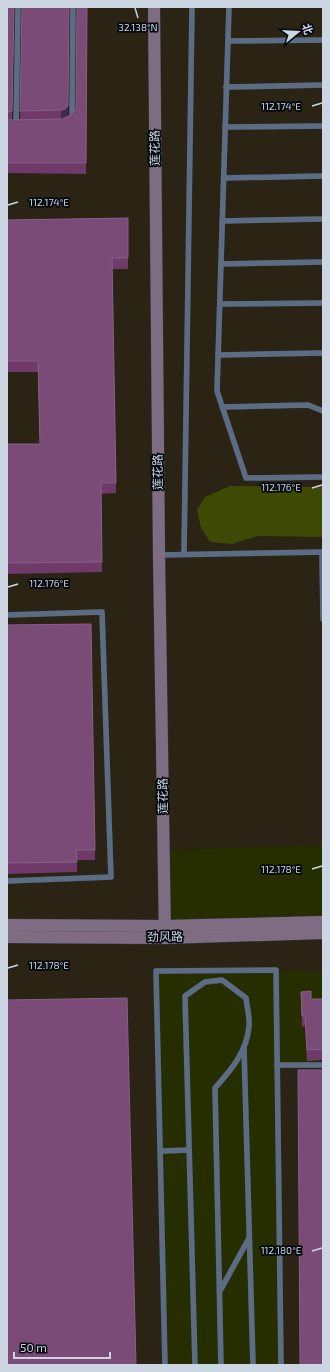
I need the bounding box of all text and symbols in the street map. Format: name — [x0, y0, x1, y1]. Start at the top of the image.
north arrow — [278, 12, 318, 52]
text: 32.138°N — [118, 21, 158, 33]
text: 北 — [300, 22, 316, 36]
text: 112.174°E — [261, 100, 301, 112]
street label: 莲花路 — [147, 130, 161, 166]
text: 112.174°E — [29, 196, 69, 208]
street label: 莲花路 — [150, 454, 164, 490]
text: 112.176°E — [261, 481, 301, 493]
text: 112.176°E — [29, 577, 69, 589]
street label: 莲花路 — [155, 778, 169, 814]
text: 112.178°E — [261, 863, 301, 875]
street label: 劲风路 — [147, 929, 183, 943]
text: 112.178°E — [29, 959, 69, 971]
text: 112.180°E — [261, 1244, 302, 1256]
scale bar — [14, 1334, 110, 1360]
text: 50 m — [20, 1340, 47, 1354]

